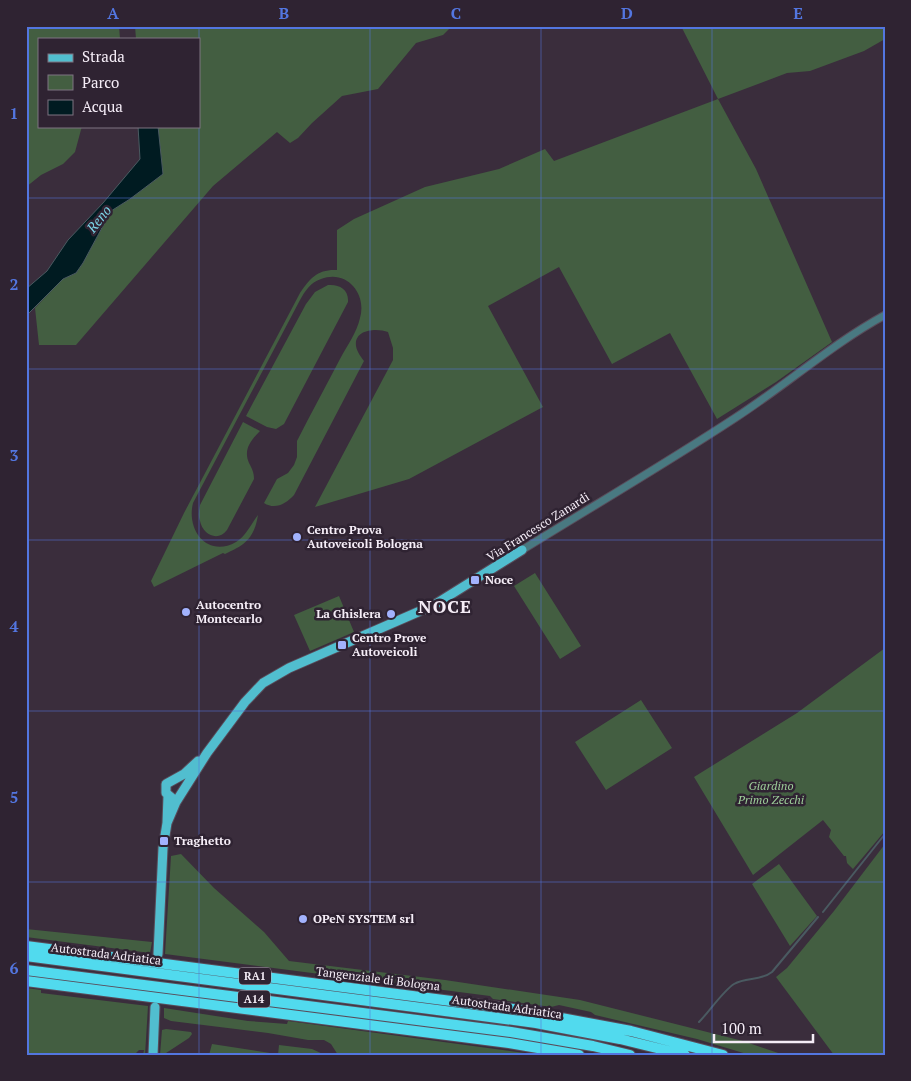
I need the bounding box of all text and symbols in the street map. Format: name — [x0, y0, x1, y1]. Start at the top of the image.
text: A — [107, 2, 119, 24]
text: B — [279, 2, 289, 24]
text: C — [451, 2, 461, 24]
text: D — [621, 2, 633, 24]
text: E — [793, 2, 803, 24]
legend — [38, 38, 200, 128]
text: Strada — [82, 46, 125, 66]
text: Parco — [82, 72, 119, 92]
text: Acqua — [82, 96, 123, 116]
text: 1 — [9, 102, 19, 124]
water label: Reno — [81, 201, 115, 237]
text: 2 — [9, 273, 19, 295]
text: 3 — [9, 444, 19, 466]
street label: Via Francesco Zanardi — [484, 489, 592, 564]
place label: Centro Prova Autoveicoli Bologna — [307, 522, 423, 551]
marker: Centro Prova Autoveicoli Bologna — [291, 531, 303, 543]
place label: Noce — [485, 572, 514, 587]
marker: Noce — [469, 574, 481, 586]
district label: NOCE — [418, 594, 472, 618]
place label: Autocentro Montecarlo — [196, 597, 262, 626]
marker: Autocentro Montecarlo — [180, 606, 192, 618]
place label: La Ghislera — [316, 606, 381, 621]
marker: La Ghislera — [385, 608, 397, 620]
text: 4 — [9, 615, 19, 637]
place label: Centro Prove Autoveicoli — [352, 630, 427, 659]
marker: Centro Prove Autoveicoli — [336, 639, 348, 651]
park label: Giardino Primo Zecchi — [737, 778, 805, 807]
text: 5 — [9, 786, 19, 808]
place label: Traghetto — [174, 833, 231, 848]
marker: Traghetto — [158, 835, 170, 847]
place label: OPeN SYSTEM srl — [313, 911, 414, 926]
marker: OPeN SYSTEM srl — [297, 913, 309, 925]
street label: Autostrada Adriatica — [50, 939, 162, 968]
text: 6 — [9, 957, 19, 979]
street label: Tangenziale di Bologna — [315, 963, 441, 994]
road number: RA1 — [239, 968, 271, 984]
road number: A14 — [238, 991, 270, 1008]
street label: Autostrada Adriatica — [451, 991, 563, 1022]
scale bar — [714, 1011, 812, 1043]
text: 100 m — [721, 1018, 762, 1038]

